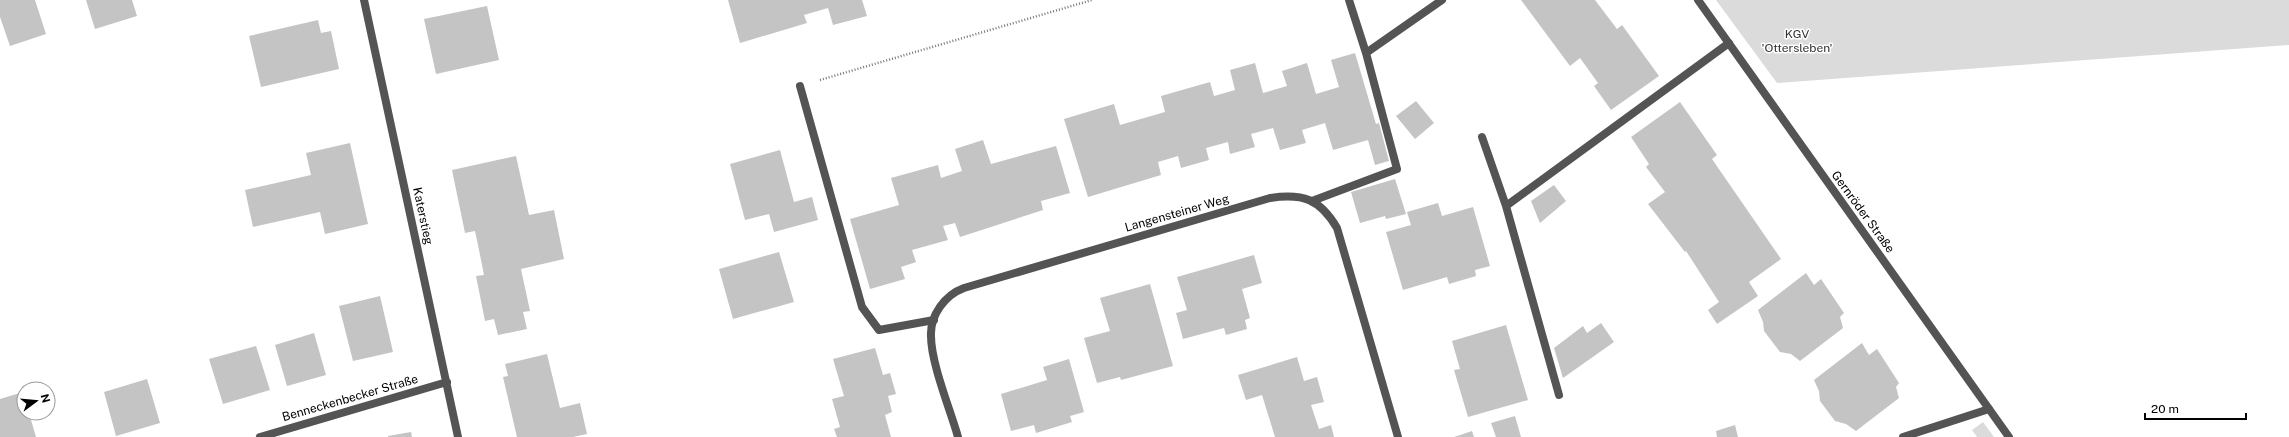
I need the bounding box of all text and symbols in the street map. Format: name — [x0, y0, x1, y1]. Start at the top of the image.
park label: KGV 'Ottersleben' — [1761, 27, 1833, 55]
street label: Gernröder Straße — [1829, 168, 1897, 256]
street label: Katerstieg — [410, 186, 436, 246]
street label: Langensteiner Weg — [1123, 191, 1231, 235]
street label: Benneckenbecker Straße — [280, 372, 420, 424]
north arrow — [16, 381, 56, 421]
text: N — [39, 392, 53, 404]
scale bar — [2145, 395, 2246, 421]
text: 20 m — [2151, 402, 2179, 416]

